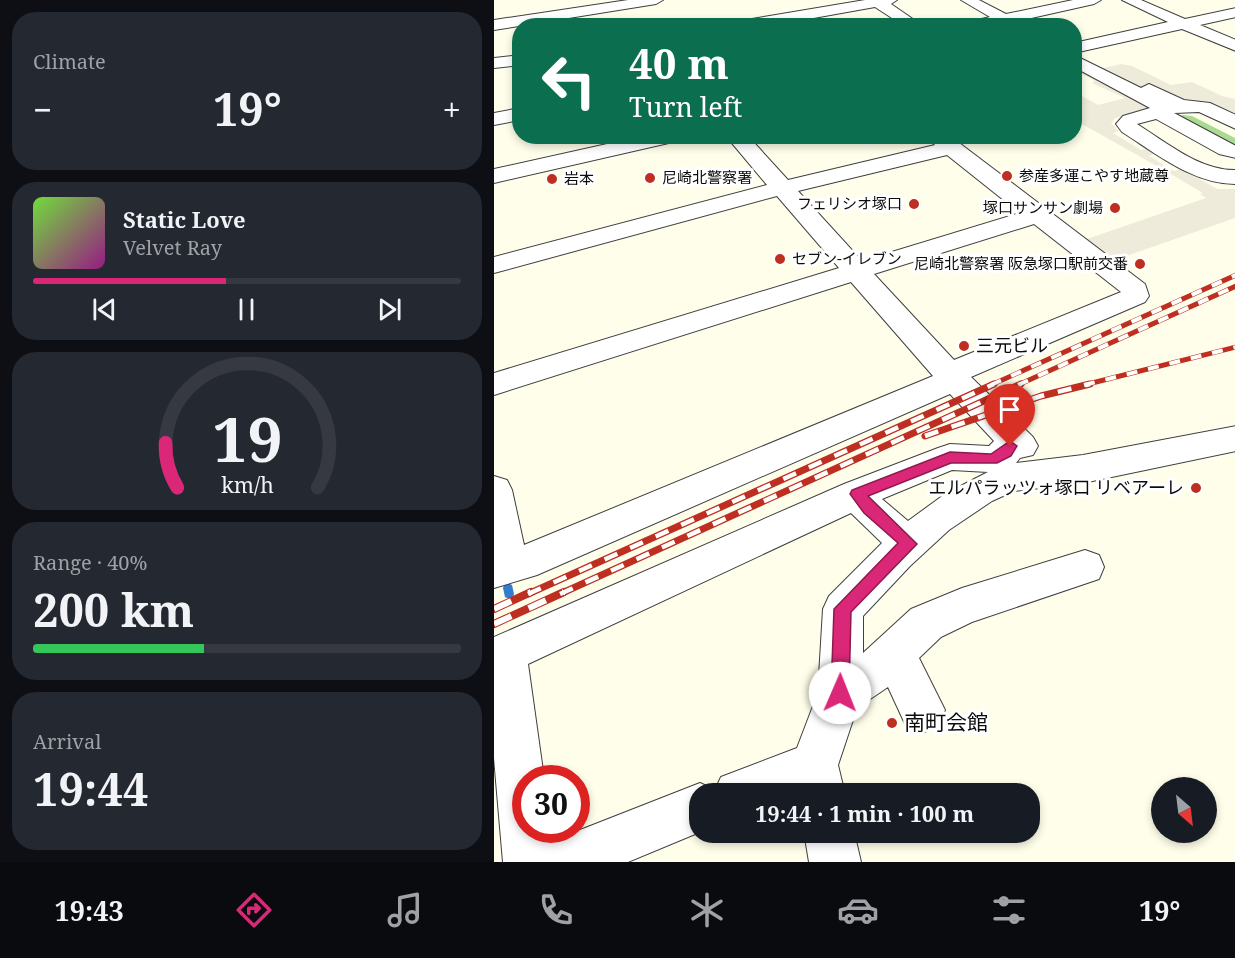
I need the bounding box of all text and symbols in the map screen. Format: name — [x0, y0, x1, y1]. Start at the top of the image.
text: 40 m — [629, 34, 729, 91]
icon: left — [530, 42, 608, 120]
text: Climate — [33, 48, 106, 75]
text: 19° — [213, 78, 282, 139]
text: − — [33, 87, 52, 132]
text: + — [443, 87, 461, 132]
text: Turn left — [629, 88, 742, 125]
place label: 参産多運こやす地蔵尊 — [1019, 165, 1169, 185]
place label: 尼崎北警察署 — [662, 167, 752, 187]
place label: 岩本 — [564, 168, 594, 188]
marker: 参産多運こやす地蔵尊 — [1000, 169, 1014, 183]
marker: 尼崎北警察署 — [643, 171, 657, 185]
marker: 岩本 — [545, 172, 559, 186]
place label: フェリシオ塚口 — [797, 193, 902, 213]
marker: フェリシオ塚口 — [907, 197, 921, 211]
place label: 塚口サンサン劇場 — [983, 197, 1103, 217]
marker: 塚口サンサン劇場 — [1108, 201, 1122, 215]
text: Static Love — [123, 204, 246, 234]
text: Velvet Ray — [123, 234, 222, 261]
place label: セブン-イレブン — [792, 248, 902, 268]
marker: セブン-イレブン — [773, 252, 787, 266]
place label: 尼崎北警察署 阪急塚口駅前交番 — [914, 253, 1128, 273]
marker: 尼崎北警察署 阪急塚口駅前交番 — [1133, 257, 1147, 271]
icon: previous — [88, 293, 121, 326]
icon: pause — [230, 293, 263, 326]
icon: next — [373, 293, 406, 326]
place label: 三元ビル — [976, 333, 1048, 357]
marker: 三元ビル — [957, 339, 971, 353]
pin — [984, 384, 1035, 446]
icon: arrive — [993, 393, 1026, 426]
text: 19 — [212, 395, 282, 480]
text: km/h — [221, 470, 274, 499]
place label: エルパラッツォ塚口 リベアーレ — [928, 475, 1184, 499]
marker: エルパラッツォ塚口 リベアーレ — [1189, 481, 1203, 495]
text: Range · 40% — [33, 549, 147, 576]
text: 200 km — [33, 579, 194, 640]
position arrow — [808, 661, 872, 725]
place label: 南町会館 — [904, 708, 988, 736]
marker: 南町会館 — [885, 716, 899, 730]
text: Arrival — [33, 728, 101, 755]
text: 19:44 — [33, 758, 148, 819]
speed limit sign: 30 — [512, 765, 590, 843]
north arrow — [1151, 777, 1217, 843]
map controls — [1151, 777, 1217, 843]
text: 19:44 · 1 min · 100 m — [755, 798, 974, 828]
icon: directions — [233, 889, 275, 931]
icon: music — [384, 889, 426, 931]
icon: phone — [535, 889, 577, 931]
icon: climate — [686, 889, 728, 931]
icon: car — [837, 889, 879, 931]
icon: filters — [988, 889, 1030, 931]
text: 19:43 — [55, 892, 124, 929]
text: 19° — [1139, 892, 1180, 929]

